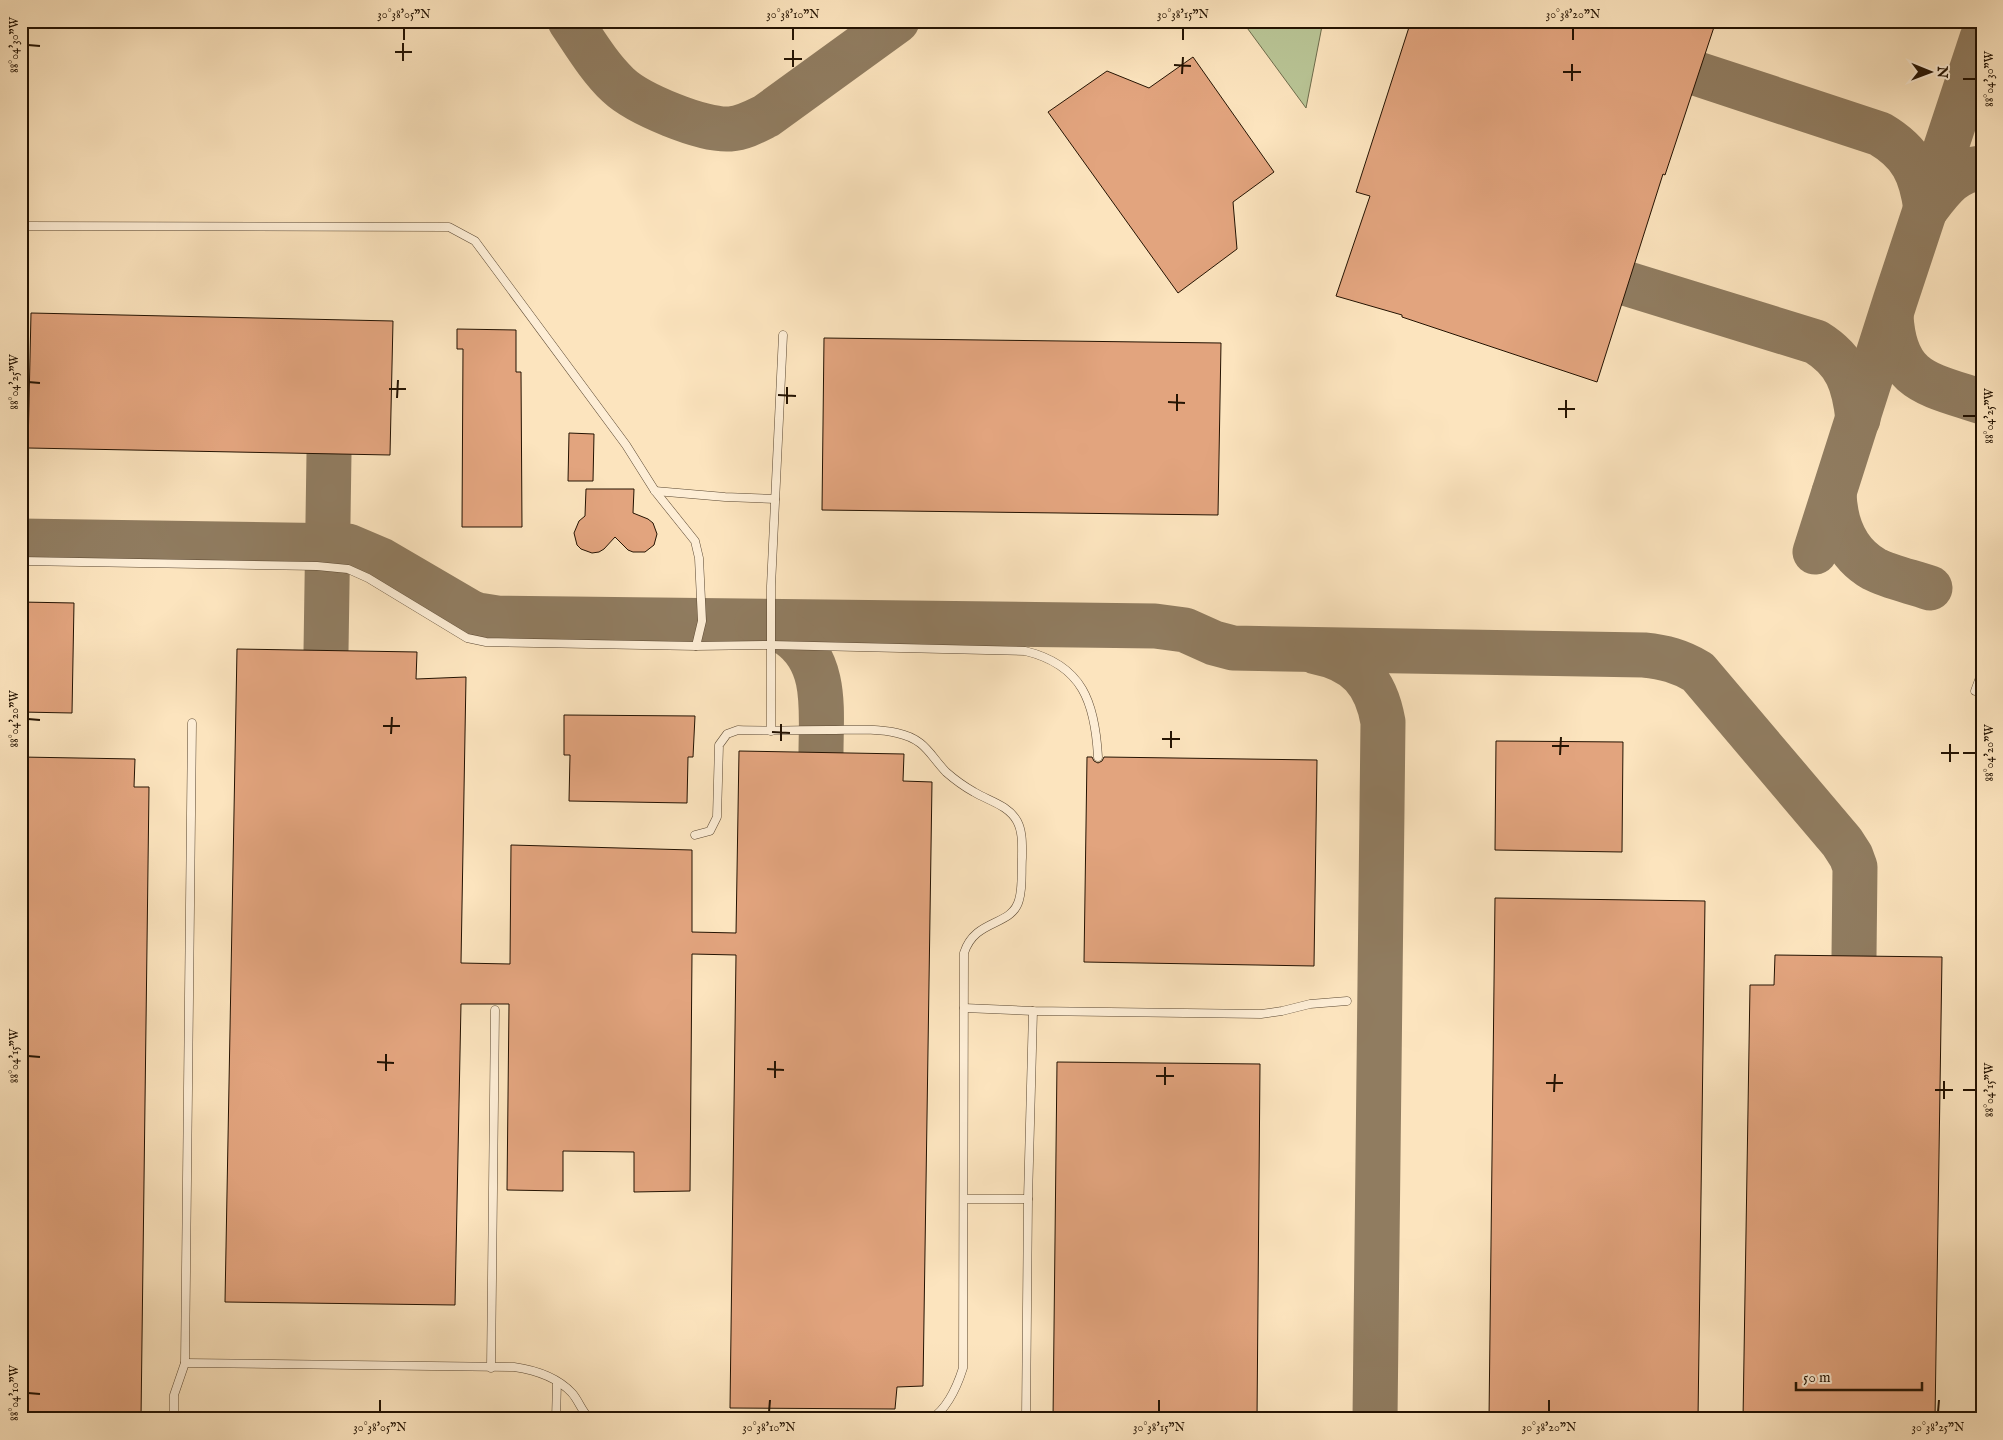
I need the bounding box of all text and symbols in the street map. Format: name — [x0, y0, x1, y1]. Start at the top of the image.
text: 30°38'05"N — [377, 7, 431, 22]
text: 30°38'10"N — [766, 7, 820, 22]
text: 30°38'15"N — [1157, 7, 1210, 22]
text: 30°38'20"N — [1546, 7, 1601, 22]
text: 88°04'30"W — [7, 16, 22, 73]
north arrow — [1906, 48, 1956, 98]
text: 88°04'30"W — [1982, 50, 1997, 107]
text: N — [1933, 65, 1951, 78]
text: 88°04'25"W — [7, 354, 22, 410]
text: 88°04'25"W — [1982, 388, 1997, 444]
text: 88°04'20"W — [7, 690, 22, 748]
text: 88°04'20"W — [1982, 724, 1997, 782]
text: 88°04'15"W — [7, 1028, 22, 1083]
text: 88°04'15"W — [1982, 1062, 1997, 1117]
scale bar — [1796, 1360, 1922, 1392]
text: 88°04'10"W — [7, 1364, 22, 1421]
text: 50 m — [1803, 1368, 1831, 1387]
text: 30°38'05"N — [353, 1420, 407, 1435]
text: 30°38'10"N — [742, 1420, 796, 1435]
text: 30°38'15"N — [1133, 1420, 1186, 1435]
text: 30°38'20"N — [1522, 1420, 1577, 1435]
text: 30°38'25"N — [1912, 1420, 1965, 1435]

